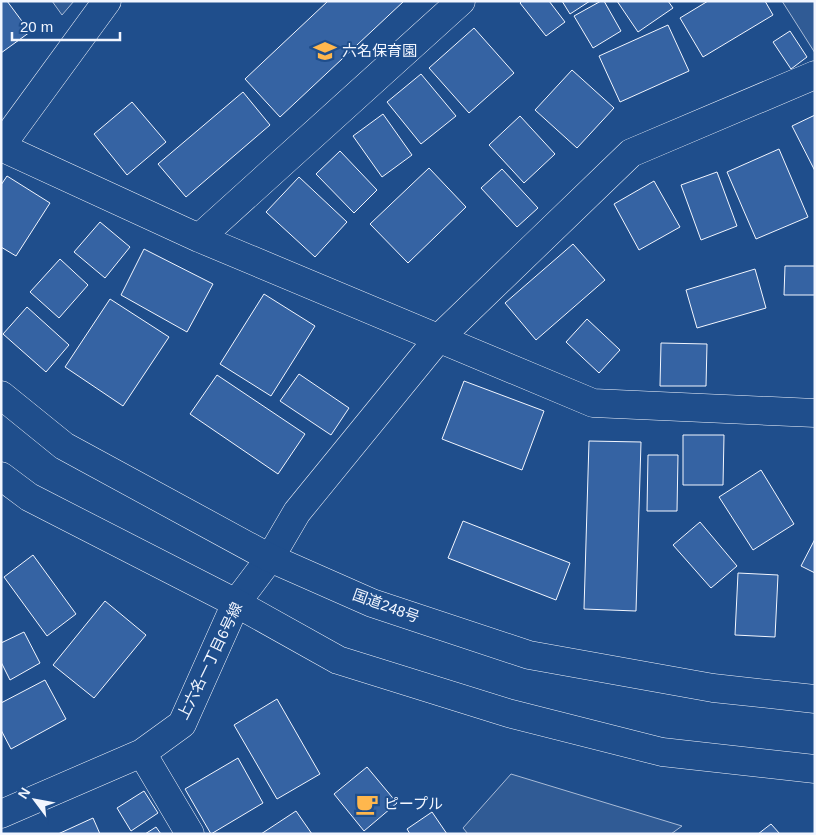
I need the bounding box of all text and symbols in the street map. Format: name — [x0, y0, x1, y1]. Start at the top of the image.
scale bar — [12, 10, 120, 42]
text: 20 m — [20, 18, 53, 35]
school or university icon: 六名保育園 — [312, 38, 338, 64]
place label: 六名保育園 — [342, 42, 417, 59]
street label: 国道248号 — [350, 586, 422, 625]
street label: 上六名一丁目6号線 — [174, 599, 245, 722]
north arrow — [10, 775, 60, 825]
text: N — [15, 785, 33, 802]
cafe icon: ピープル — [354, 791, 380, 817]
place label: ピープル — [384, 795, 443, 812]

